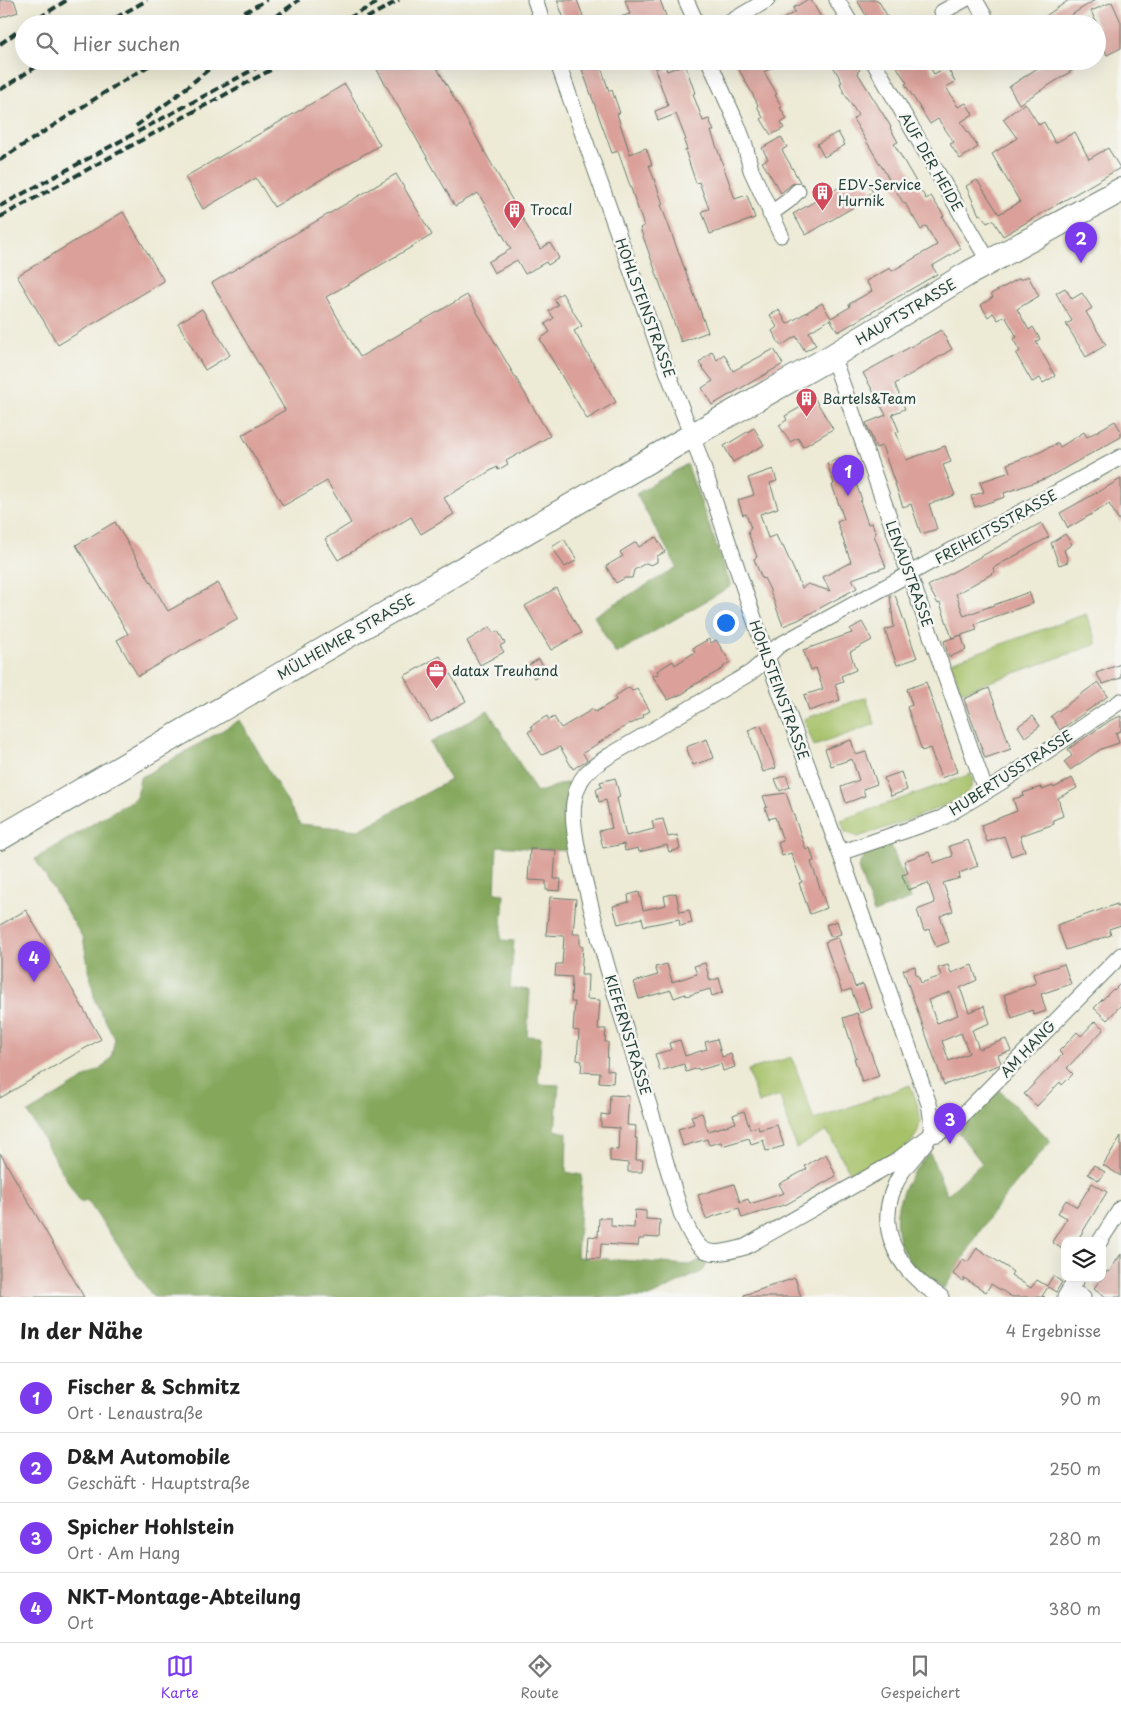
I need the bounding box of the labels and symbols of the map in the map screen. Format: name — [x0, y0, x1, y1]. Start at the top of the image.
street label: AUF DER HEIDE — [894, 108, 969, 215]
place label: EDV-Service Hurnik — [838, 174, 921, 211]
building icon: EDV-Service Hurnik — [810, 181, 834, 212]
building icon: Trocal — [502, 198, 526, 229]
place label: Trocal — [530, 199, 572, 220]
pin: 2 — [1065, 222, 1097, 263]
street label: HOHLSTEINSTRASSE — [610, 235, 681, 381]
street label: HAUPTSTRASSE — [851, 273, 960, 350]
building icon: Bartels&Team — [794, 387, 818, 418]
place label: Bartels&Team — [822, 388, 916, 409]
pin: 1 — [832, 455, 864, 496]
street label: FREIHEITSSTRASSE — [931, 484, 1061, 569]
street label: LENAUSTRASSE — [880, 518, 938, 630]
street label: MÜLHEIMER STRASSE — [273, 588, 419, 685]
your location — [713, 610, 739, 636]
street label: HOHLSTEINSTRASSE — [744, 617, 815, 763]
office icon: datax Treuhand — [424, 659, 448, 690]
place label: datax Treuhand — [452, 660, 558, 681]
street label: HUBERTUSSTRASSE — [945, 725, 1077, 820]
pin: 4 — [18, 941, 50, 982]
street label: KIEFERNSTRASSE — [600, 972, 657, 1098]
street label: AM HANG — [995, 1015, 1060, 1082]
pin: 3 — [934, 1103, 966, 1144]

